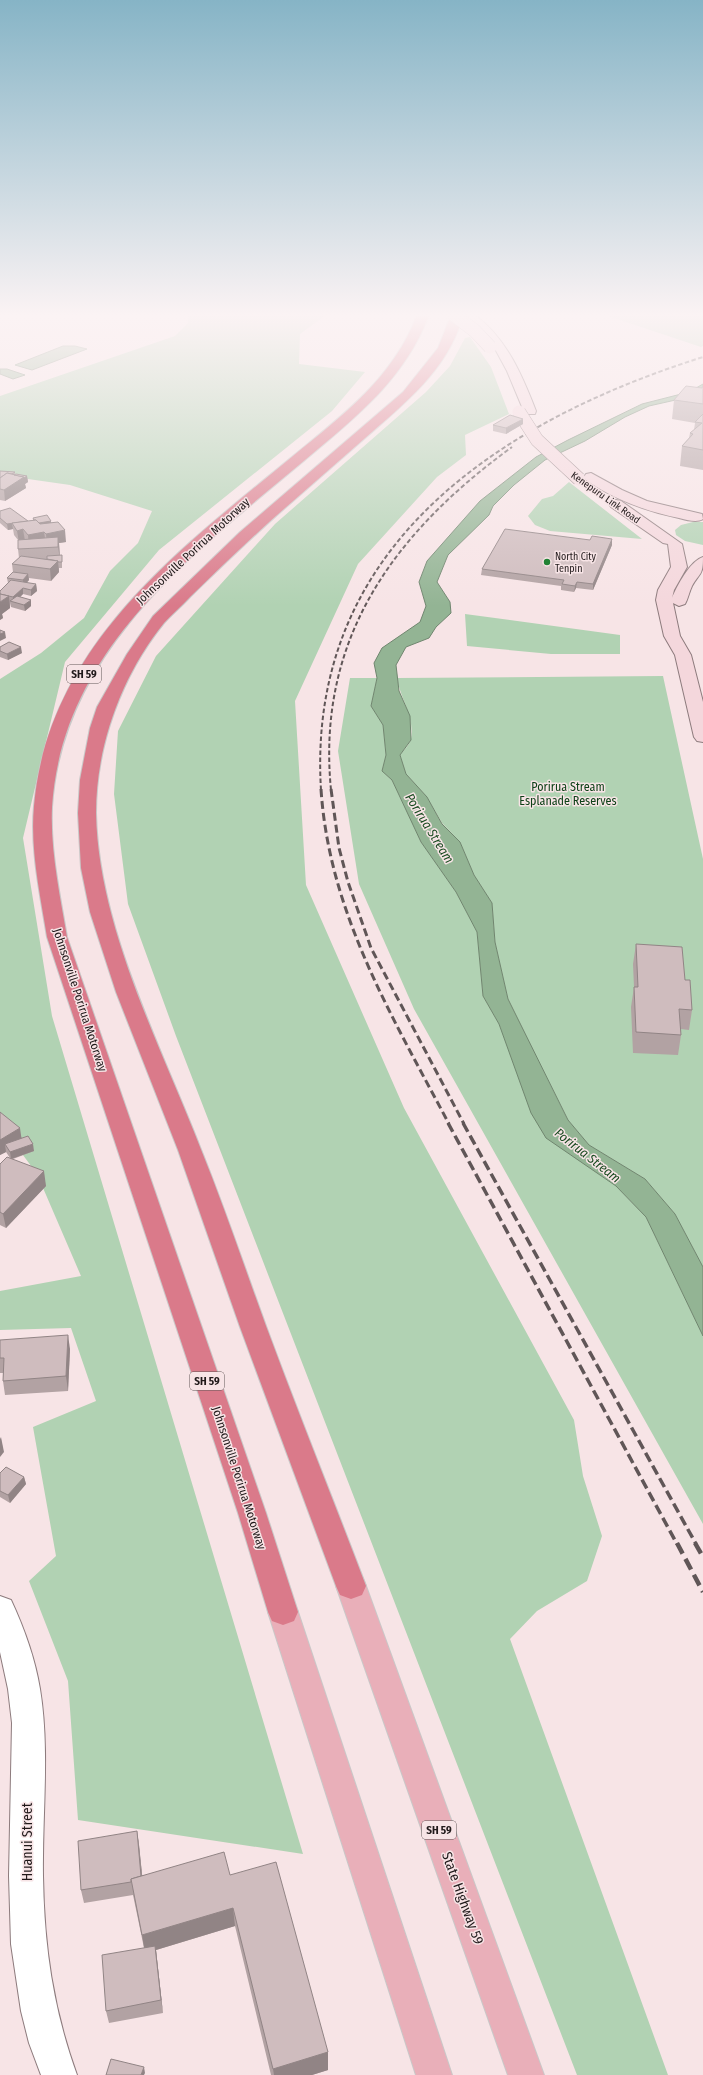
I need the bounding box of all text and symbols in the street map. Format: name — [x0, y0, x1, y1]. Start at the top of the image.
street label: Kenepuru Link Road — [568, 469, 642, 526]
street label: Johnsonville Porirua Motorway — [133, 494, 253, 607]
place label: North City Tenpin — [555, 551, 597, 575]
marker: North City Tenpin — [542, 557, 552, 567]
road number: SH 59 — [67, 665, 101, 683]
park label: Porirua Stream Esplanade Reserves — [519, 780, 617, 808]
water label: Porirua Stream — [402, 791, 457, 866]
street label: Johnsonville Porirua Motorway — [50, 927, 110, 1074]
water label: Porirua Stream — [552, 1125, 624, 1186]
road number: SH 59 — [190, 1372, 224, 1390]
street label: Johnsonville Porirua Motorway — [209, 1405, 269, 1552]
street label: Huanui Street — [19, 1802, 36, 1881]
road number: SH 59 — [422, 1821, 456, 1839]
street label: State Highway 59 — [438, 1850, 487, 1947]

